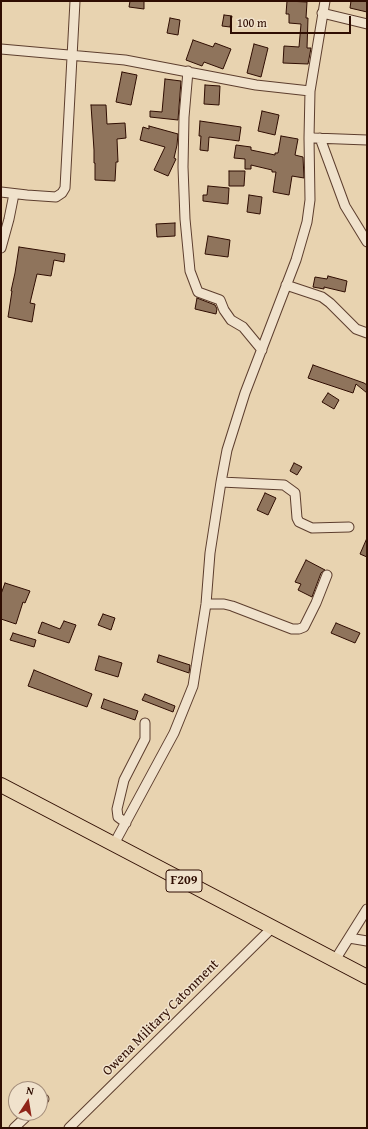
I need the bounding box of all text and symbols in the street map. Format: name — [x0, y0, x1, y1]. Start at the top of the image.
scale bar — [232, 8, 353, 34]
text: 100 m — [237, 14, 267, 31]
road number: F209 — [166, 870, 202, 892]
street label: Owena Military Catonment — [99, 956, 223, 1080]
north arrow — [8, 1081, 48, 1121]
text: N — [25, 1082, 36, 1099]

